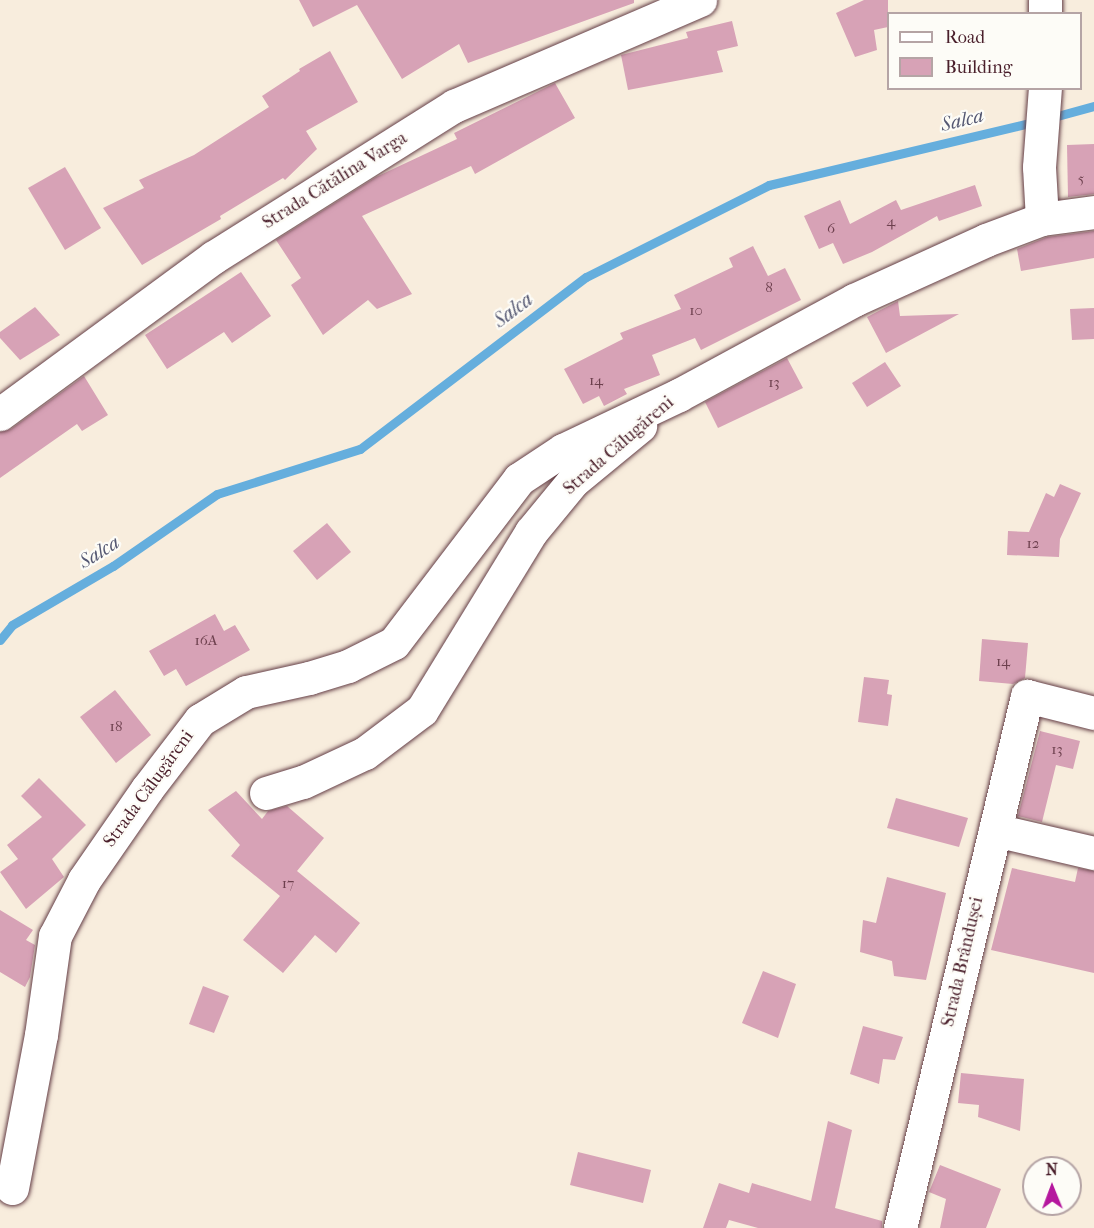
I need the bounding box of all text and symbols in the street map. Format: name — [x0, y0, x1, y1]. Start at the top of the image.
legend — [887, 12, 1082, 90]
text: Road — [945, 27, 985, 48]
text: Building — [945, 57, 1012, 78]
water label: Salca — [938, 103, 986, 137]
street label: Strada Cătălina Varga — [259, 128, 411, 234]
house number: 5 — [1078, 170, 1084, 188]
house number: 4 — [887, 213, 895, 231]
house number: 6 — [827, 220, 835, 238]
house number: 8 — [765, 279, 773, 297]
water label: Salca — [488, 287, 538, 333]
house number: 10 — [689, 302, 703, 320]
house number: 14 — [589, 372, 603, 390]
house number: 13 — [768, 374, 780, 392]
street label: Strada Călugăreni — [559, 392, 679, 500]
water label: Salca — [74, 530, 124, 574]
house number: 12 — [1026, 535, 1040, 553]
house number: 16A — [194, 632, 218, 650]
house number: 14 — [996, 653, 1010, 671]
house number: 18 — [110, 718, 122, 736]
street label: Strada Călugăreni — [99, 726, 199, 852]
house number: 13 — [1051, 741, 1063, 759]
house number: 17 — [282, 875, 294, 893]
street label: Strada Brândușei — [938, 895, 988, 1029]
north arrow — [1022, 1156, 1082, 1216]
text: N — [1045, 1160, 1058, 1179]

